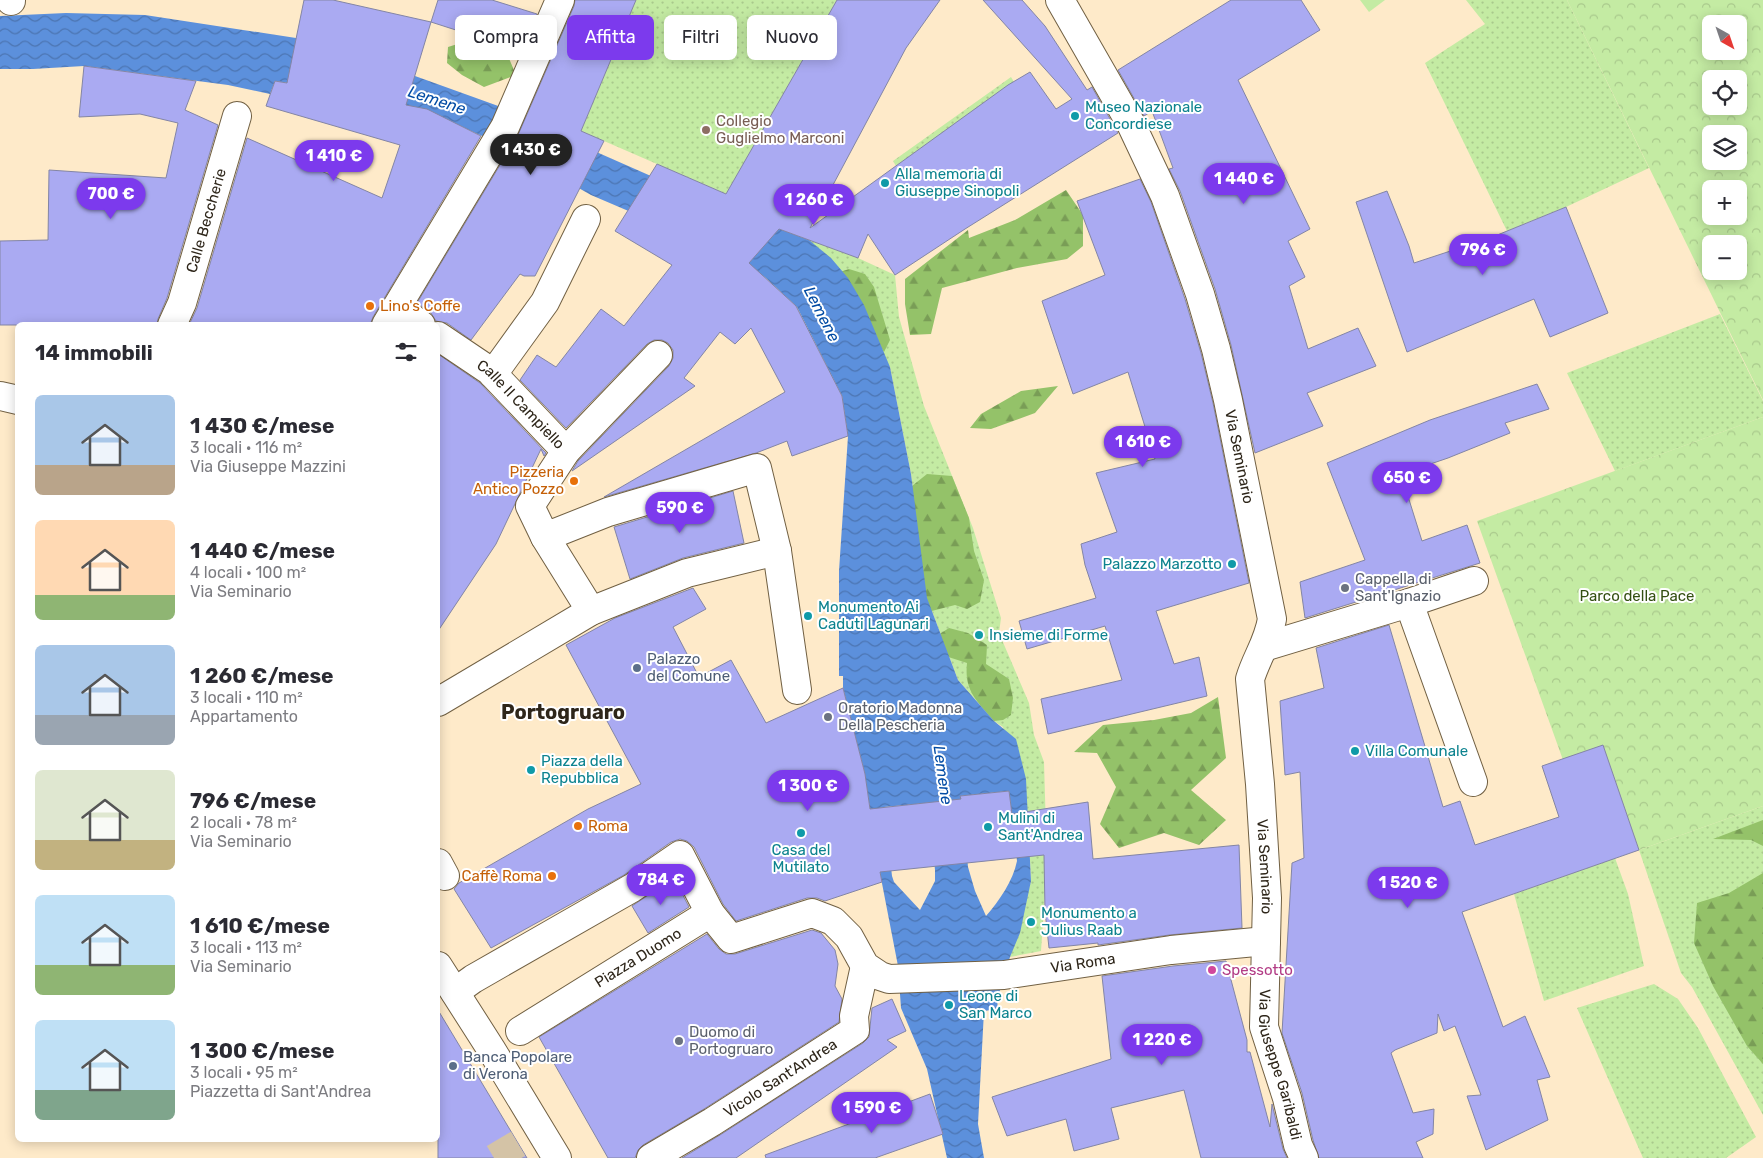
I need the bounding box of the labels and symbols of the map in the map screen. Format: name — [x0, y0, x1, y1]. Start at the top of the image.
north arrow — [1702, 15, 1748, 60]
water label: Lemene — [406, 82, 468, 118]
place label: Museo Nazionale Concordiese — [1085, 98, 1202, 133]
marker: Museo Nazionale Concordiese — [1069, 110, 1081, 122]
place label: Collegio Guglielmo Marconi — [716, 112, 845, 147]
marker: Collegio Guglielmo Marconi — [700, 124, 712, 136]
pin: 1 430 € — [485, 134, 577, 176]
pin: 1 410 € — [288, 140, 380, 182]
pin: 1 440 € — [1198, 162, 1290, 205]
place label: Alla memoria di Giuseppe Sinopoli — [895, 165, 1019, 200]
street label: Calle Beccherie — [182, 166, 230, 275]
marker: Alla memoria di Giuseppe Sinopoli — [879, 177, 891, 189]
pin: 700 € — [76, 178, 146, 220]
pin: 1 260 € — [768, 184, 860, 226]
pin: 796 € — [1448, 234, 1518, 276]
water label: Lemene — [800, 283, 844, 345]
place label: Lino's Coffe — [380, 297, 461, 315]
marker: Lino's Coffe — [364, 300, 376, 312]
street label: Calle II Campiello — [474, 356, 568, 453]
street label: Via Seminario — [1221, 408, 1258, 505]
pin: 1 610 € — [1097, 426, 1189, 468]
pin: 650 € — [1372, 462, 1442, 504]
place label: Pizzeria Antico Pozzo — [473, 463, 564, 498]
marker: Pizzeria Antico Pozzo — [568, 475, 580, 487]
pin: 590 € — [645, 492, 715, 534]
place label: Palazzo Marzotto — [1103, 555, 1222, 573]
marker: Palazzo Marzotto — [1226, 558, 1238, 570]
place label: Cappella di Sant'Ignazio — [1355, 570, 1441, 605]
marker: Cappella di Sant'Ignazio — [1339, 582, 1351, 594]
park label: Parco della Pace — [1580, 587, 1694, 605]
place label: Monumento Ai Caduti Lagunari — [818, 598, 929, 633]
marker: Monumento Ai Caduti Lagunari — [802, 610, 814, 622]
place label: Insieme di Forme — [989, 626, 1108, 644]
marker: Insieme di Forme — [973, 629, 985, 641]
place label: Palazzo del Comune — [647, 650, 730, 685]
marker: Palazzo del Comune — [631, 662, 643, 674]
place label: Oratorio Madonna Della Pescheria — [838, 699, 962, 734]
district label: Portogruaro — [501, 700, 625, 724]
marker: Oratorio Madonna Della Pescheria — [822, 711, 834, 723]
place label: Villa Comunale — [1365, 742, 1468, 760]
water label: Lemene — [929, 744, 957, 806]
marker: Villa Comunale — [1349, 745, 1361, 757]
place label: Piazza della Repubblica — [541, 752, 623, 787]
marker: Piazza della Repubblica — [525, 764, 537, 776]
pin: 1 300 € — [762, 770, 854, 812]
place label: Mulini di Sant'Andrea — [998, 809, 1083, 844]
place label: Roma — [588, 817, 628, 835]
street label: Via Seminario — [1253, 818, 1276, 915]
marker: Roma — [572, 820, 584, 832]
marker: Mulini di Sant'Andrea — [982, 821, 994, 833]
marker: Casa del Mutilato — [795, 827, 807, 839]
place label: Casa del Mutilato — [772, 841, 830, 876]
pin: 784 € — [626, 864, 696, 906]
pin: 1 520 € — [1362, 866, 1454, 909]
place label: Caffè Roma — [462, 867, 542, 885]
marker: Caffè Roma — [546, 870, 558, 882]
place label: Monumento a Julius Raab — [1041, 904, 1137, 939]
marker: Monumento a Julius Raab — [1025, 916, 1037, 928]
street label: Piazza Duomo — [591, 924, 685, 991]
street label: Via Roma — [1049, 949, 1117, 977]
place label: Spessotto — [1222, 961, 1293, 979]
marker: Spessotto — [1206, 964, 1218, 976]
place label: Leone di San Marco — [959, 987, 1032, 1022]
street label: Via Giuseppe Garibaldi — [1255, 989, 1306, 1142]
marker: Leone di San Marco — [943, 999, 955, 1011]
place label: Duomo di Portogruaro — [689, 1023, 773, 1058]
pin: 1 220 € — [1116, 1024, 1208, 1066]
marker: Duomo di Portogruaro — [673, 1035, 685, 1047]
street label: Vicolo Sant'Andrea — [720, 1035, 840, 1121]
place label: Banca Popolare di Verona — [463, 1048, 572, 1083]
marker: Banca Popolare di Verona — [447, 1060, 459, 1072]
pin: 1 590 € — [826, 1092, 918, 1134]

